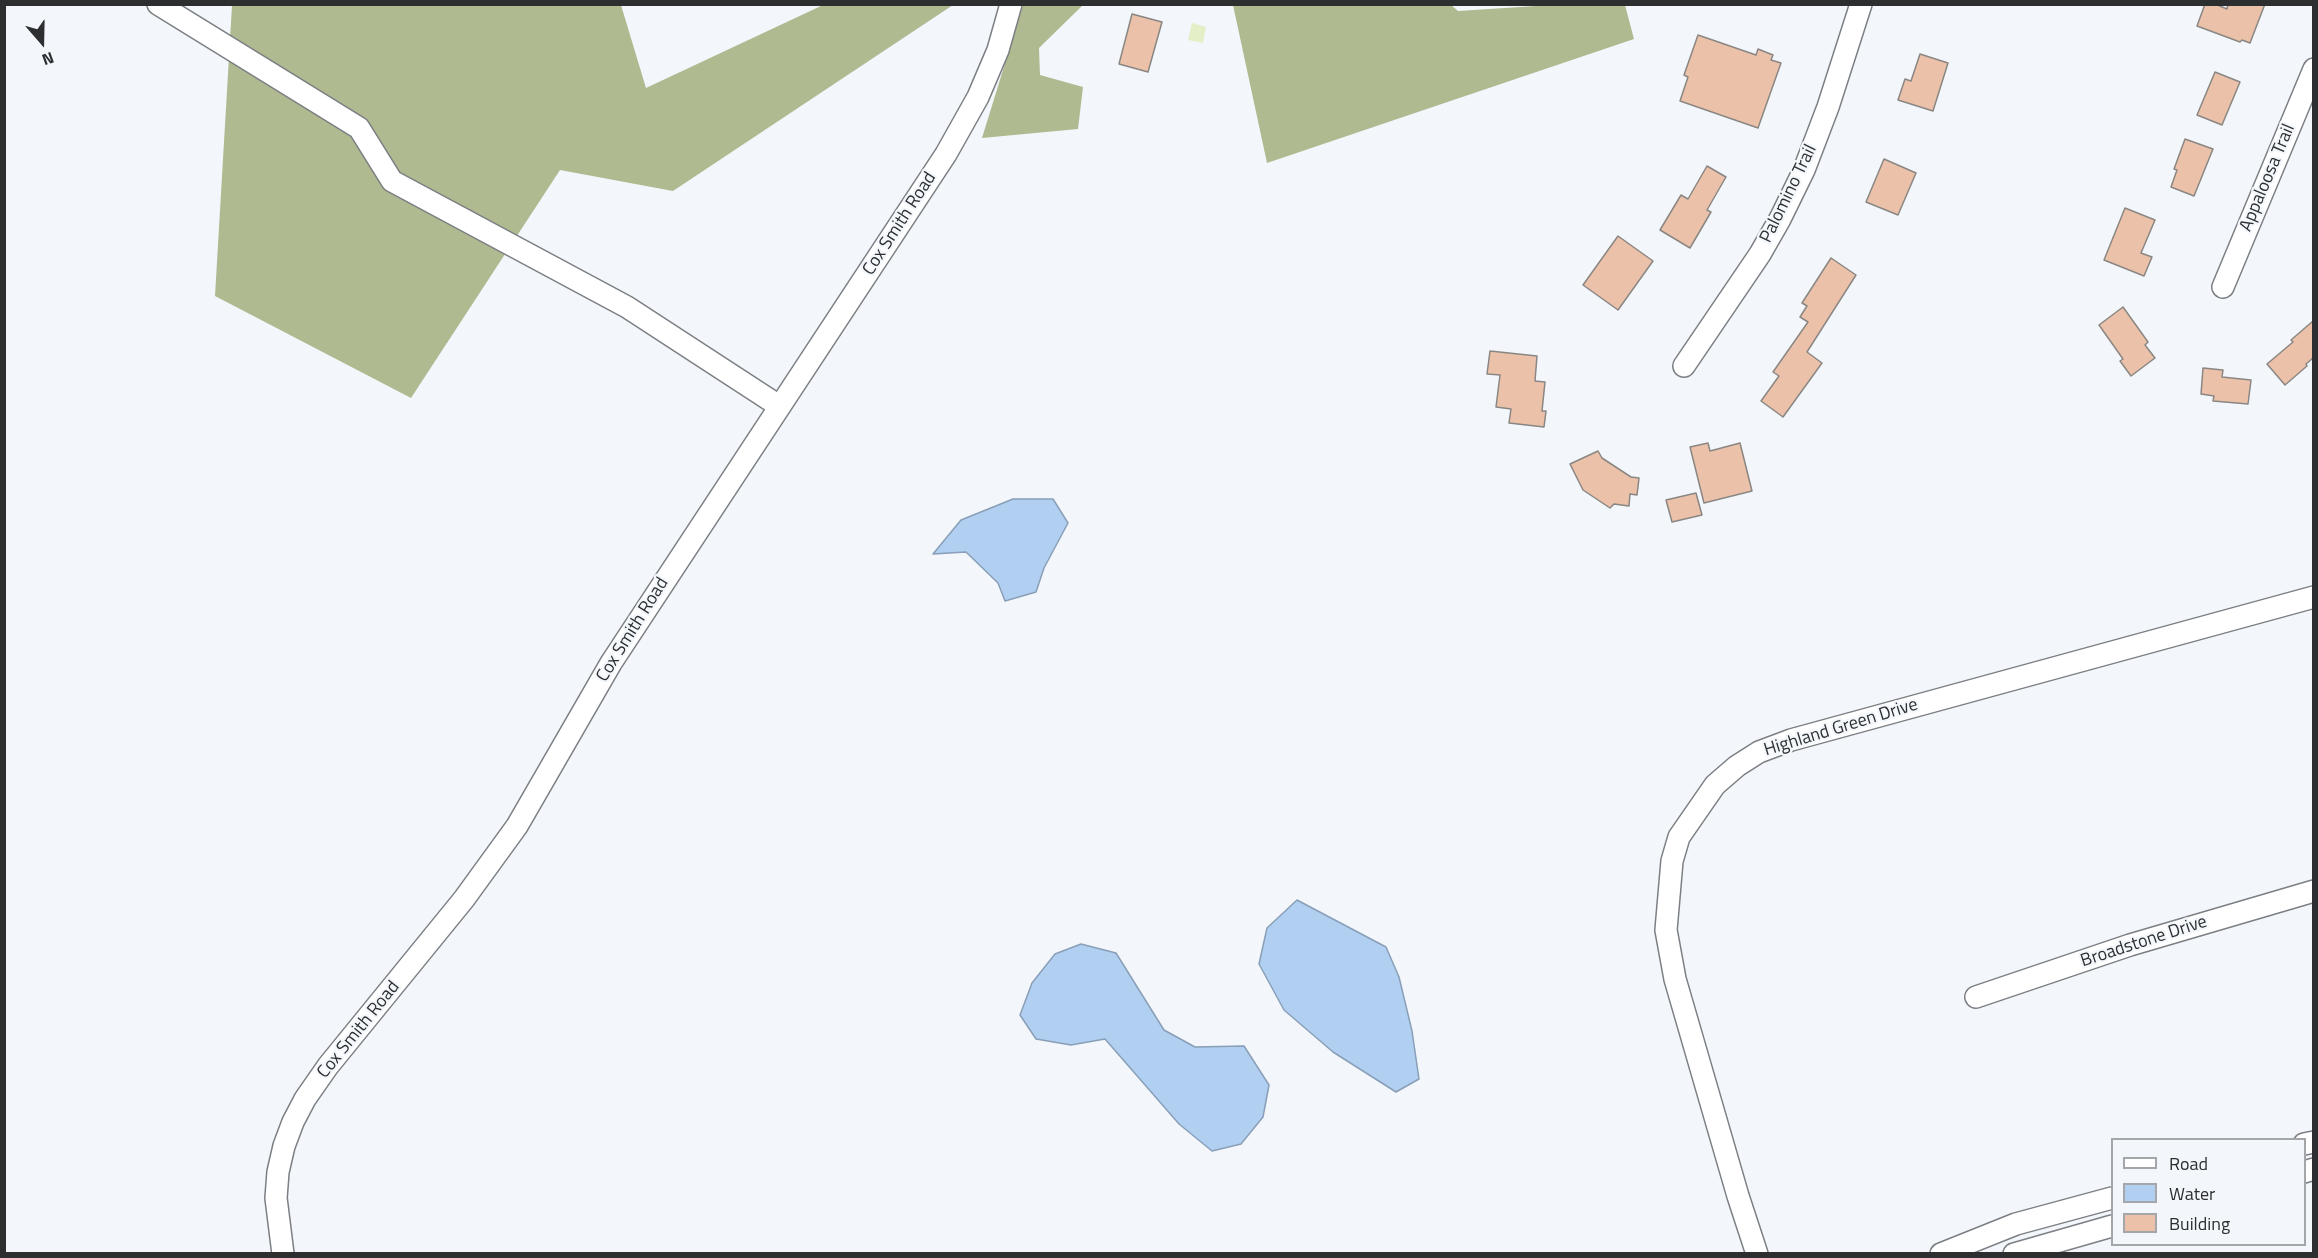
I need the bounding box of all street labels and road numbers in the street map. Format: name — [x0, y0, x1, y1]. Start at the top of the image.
street label: Appaloosa Trail — [2236, 121, 2300, 235]
street label: Palomino Trail — [1756, 141, 1822, 247]
street label: Cox Smith Road — [859, 168, 941, 280]
street label: Cox Smith Road — [592, 574, 674, 686]
street label: Highland Green Drive — [1762, 694, 1920, 762]
street label: Broadstone Drive — [2078, 911, 2210, 973]
street label: Cox Smith Road — [313, 977, 405, 1083]

